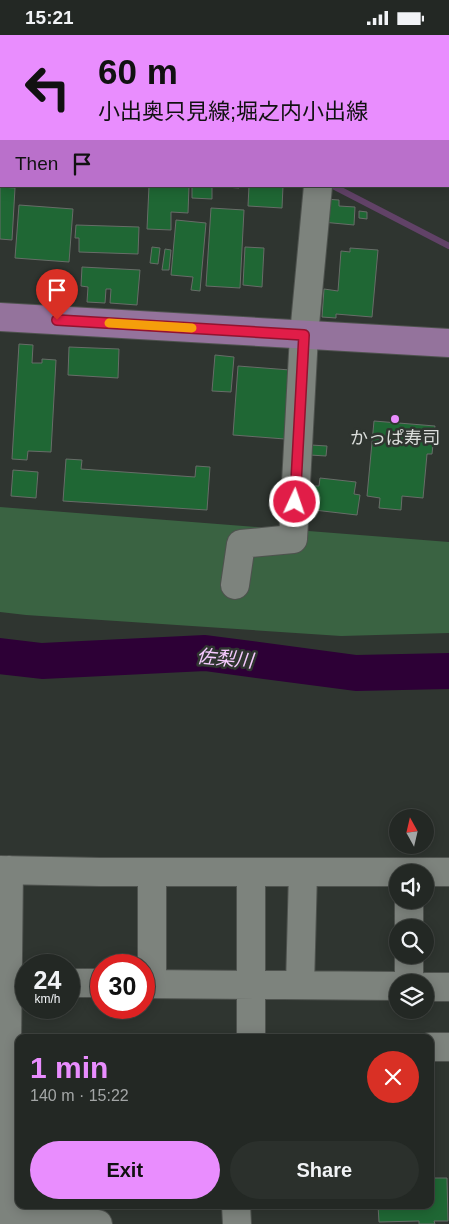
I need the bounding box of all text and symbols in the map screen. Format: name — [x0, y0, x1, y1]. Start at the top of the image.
text: 15:21 — [25, 7, 74, 28]
text: 60 m — [98, 52, 178, 91]
icon: left — [15, 55, 80, 120]
text: 小出奥只見線;堀之内小出線 — [98, 99, 368, 124]
icon: arrive — [68, 150, 96, 178]
text: Then — [15, 153, 58, 174]
pin — [36, 269, 78, 320]
icon: arrive — [43, 276, 71, 304]
marker: かっぱ寿司 — [389, 413, 401, 425]
place label: かっぱ寿司 — [350, 428, 440, 448]
position arrow — [268, 475, 320, 527]
water label: 佐梨川 — [196, 646, 256, 672]
north arrow — [389, 809, 434, 854]
map controls — [389, 809, 434, 1019]
button: sound — [389, 864, 434, 909]
button: search — [389, 919, 434, 964]
speed limit sign: 30 — [90, 954, 155, 1019]
text: 24 — [34, 966, 61, 994]
button: layers — [389, 974, 434, 1019]
text: km/h — [34, 992, 61, 1006]
text: 1 min — [30, 1051, 108, 1084]
button: close — [367, 1051, 419, 1103]
text: 140 m · 15:22 — [30, 1087, 129, 1104]
button: Exit — [30, 1141, 220, 1199]
button: Share — [230, 1141, 419, 1199]

